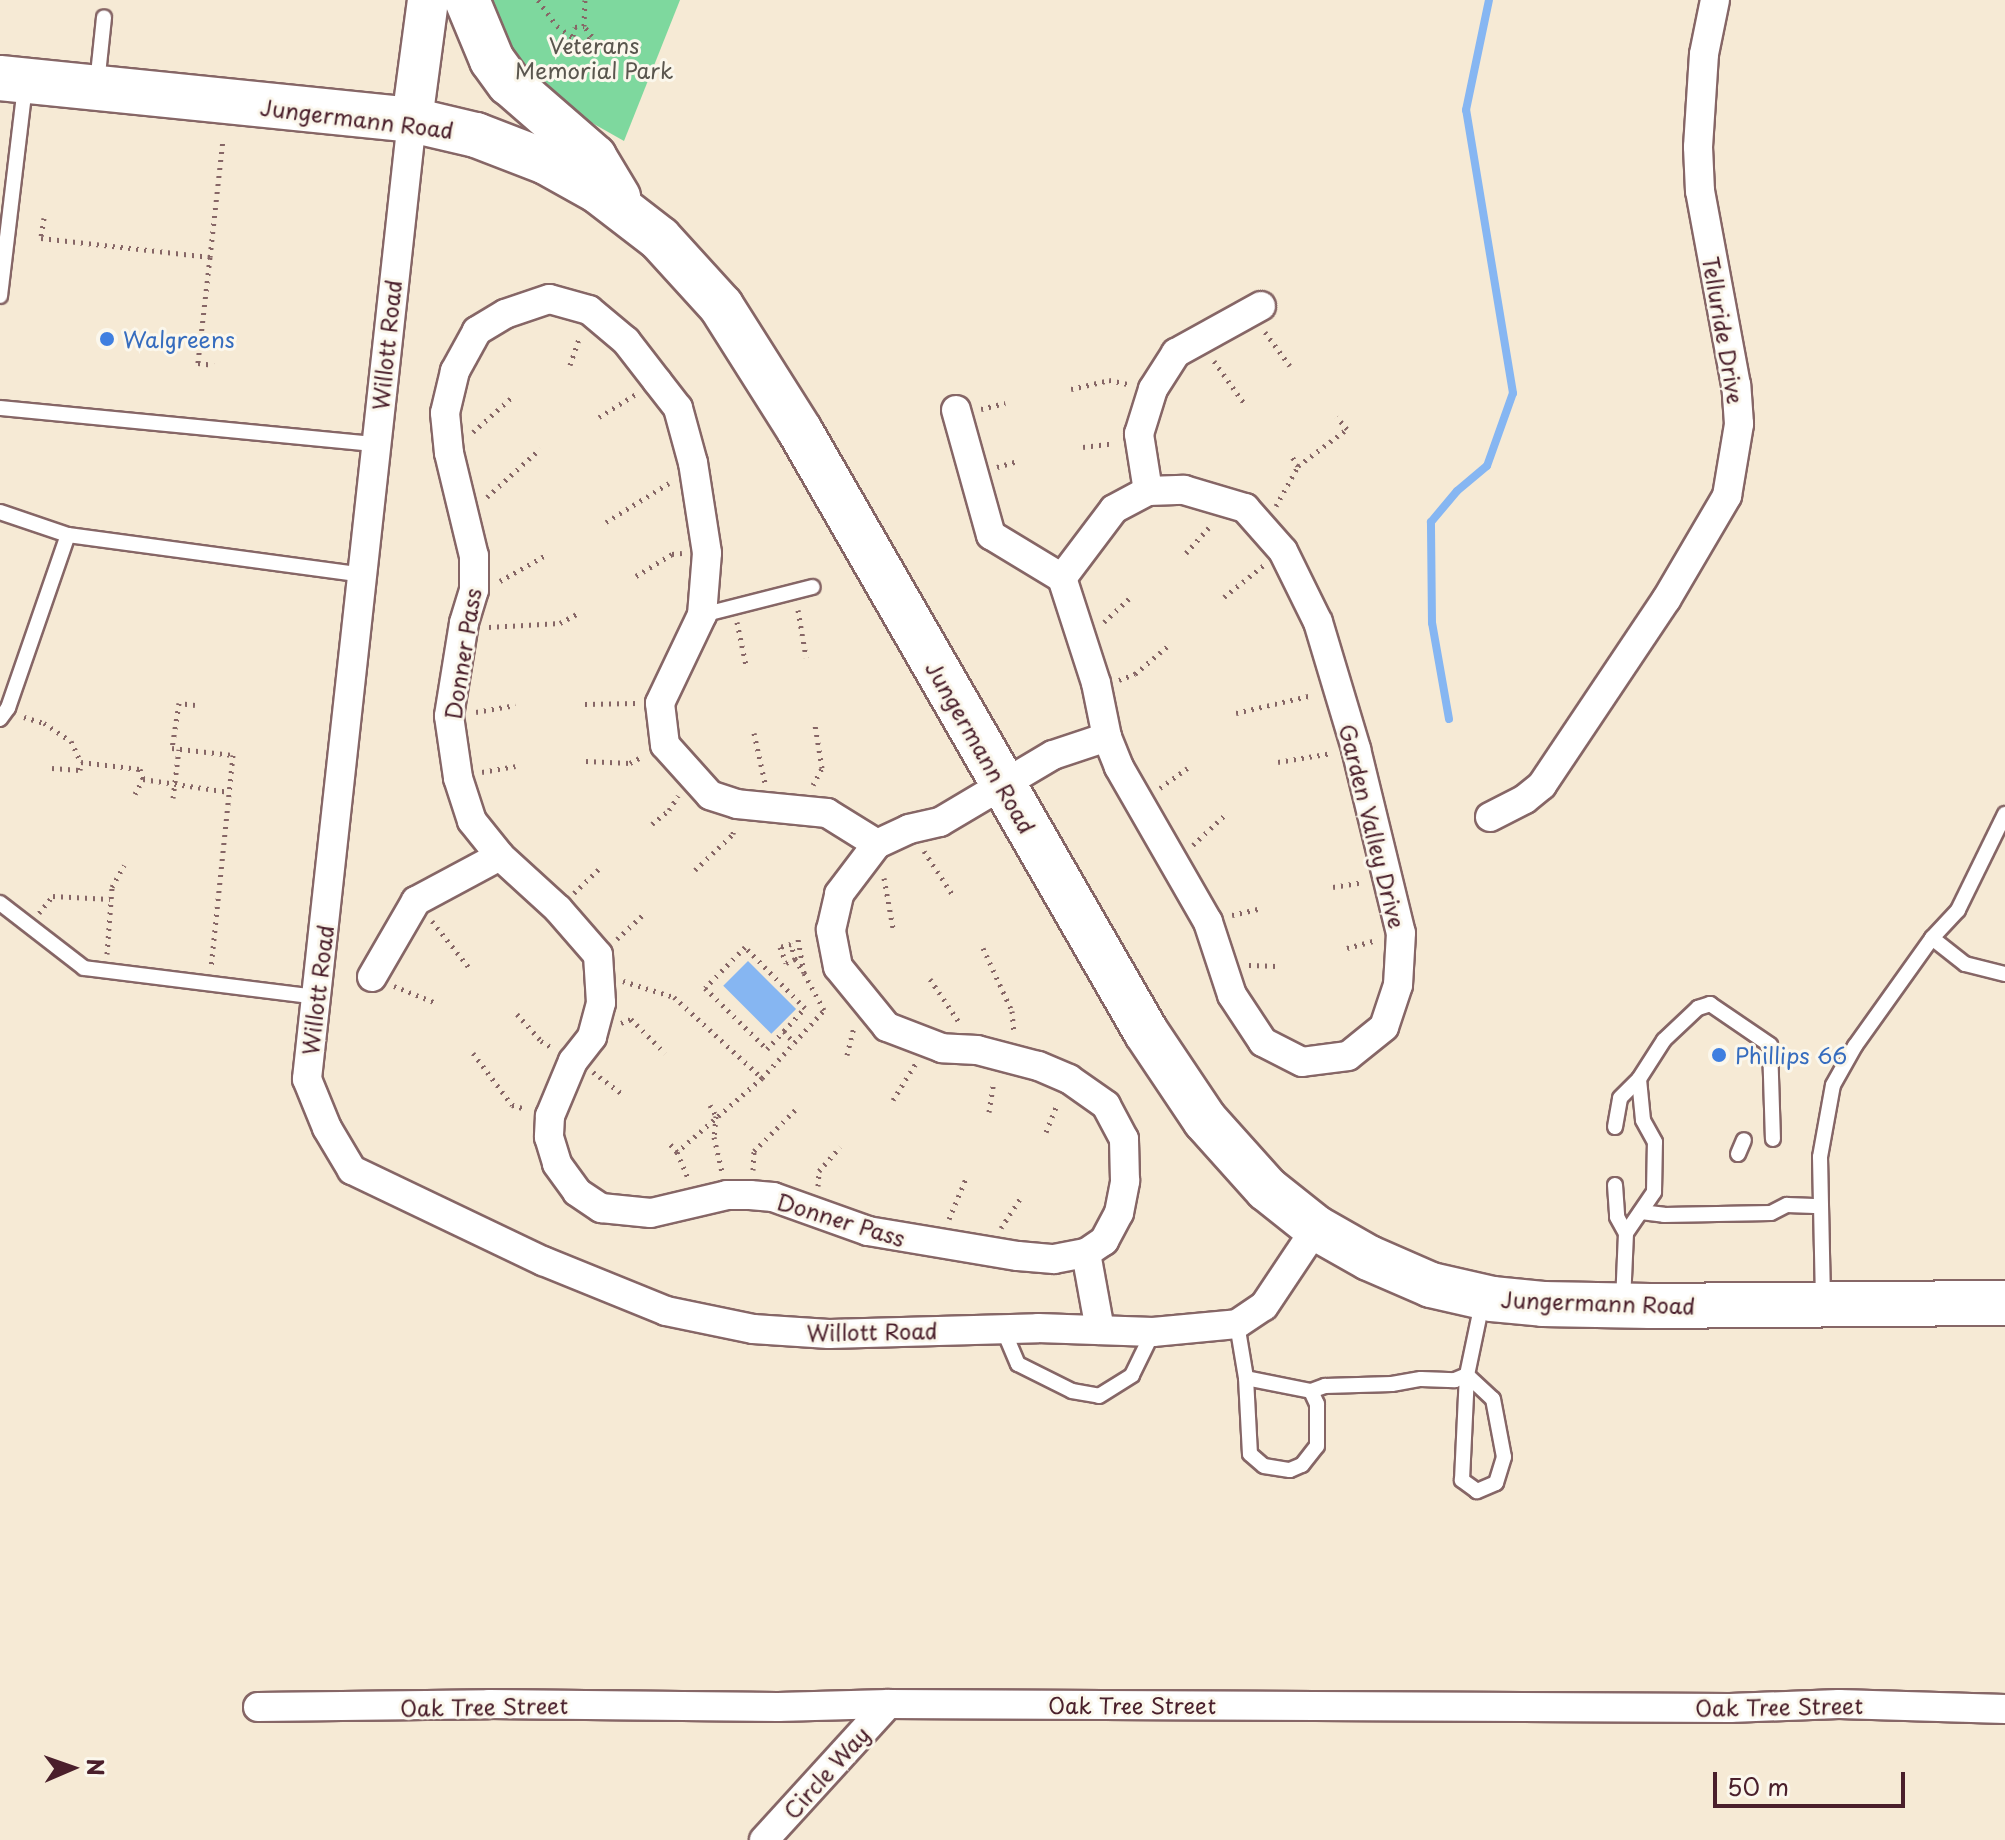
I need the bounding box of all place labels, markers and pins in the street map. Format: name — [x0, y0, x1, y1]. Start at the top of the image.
place label: Walgreens — [123, 326, 235, 352]
marker: Walgreens — [98, 330, 116, 348]
place label: Phillips 66 — [1735, 1042, 1847, 1068]
marker: Phillips 66 — [1710, 1046, 1728, 1064]

